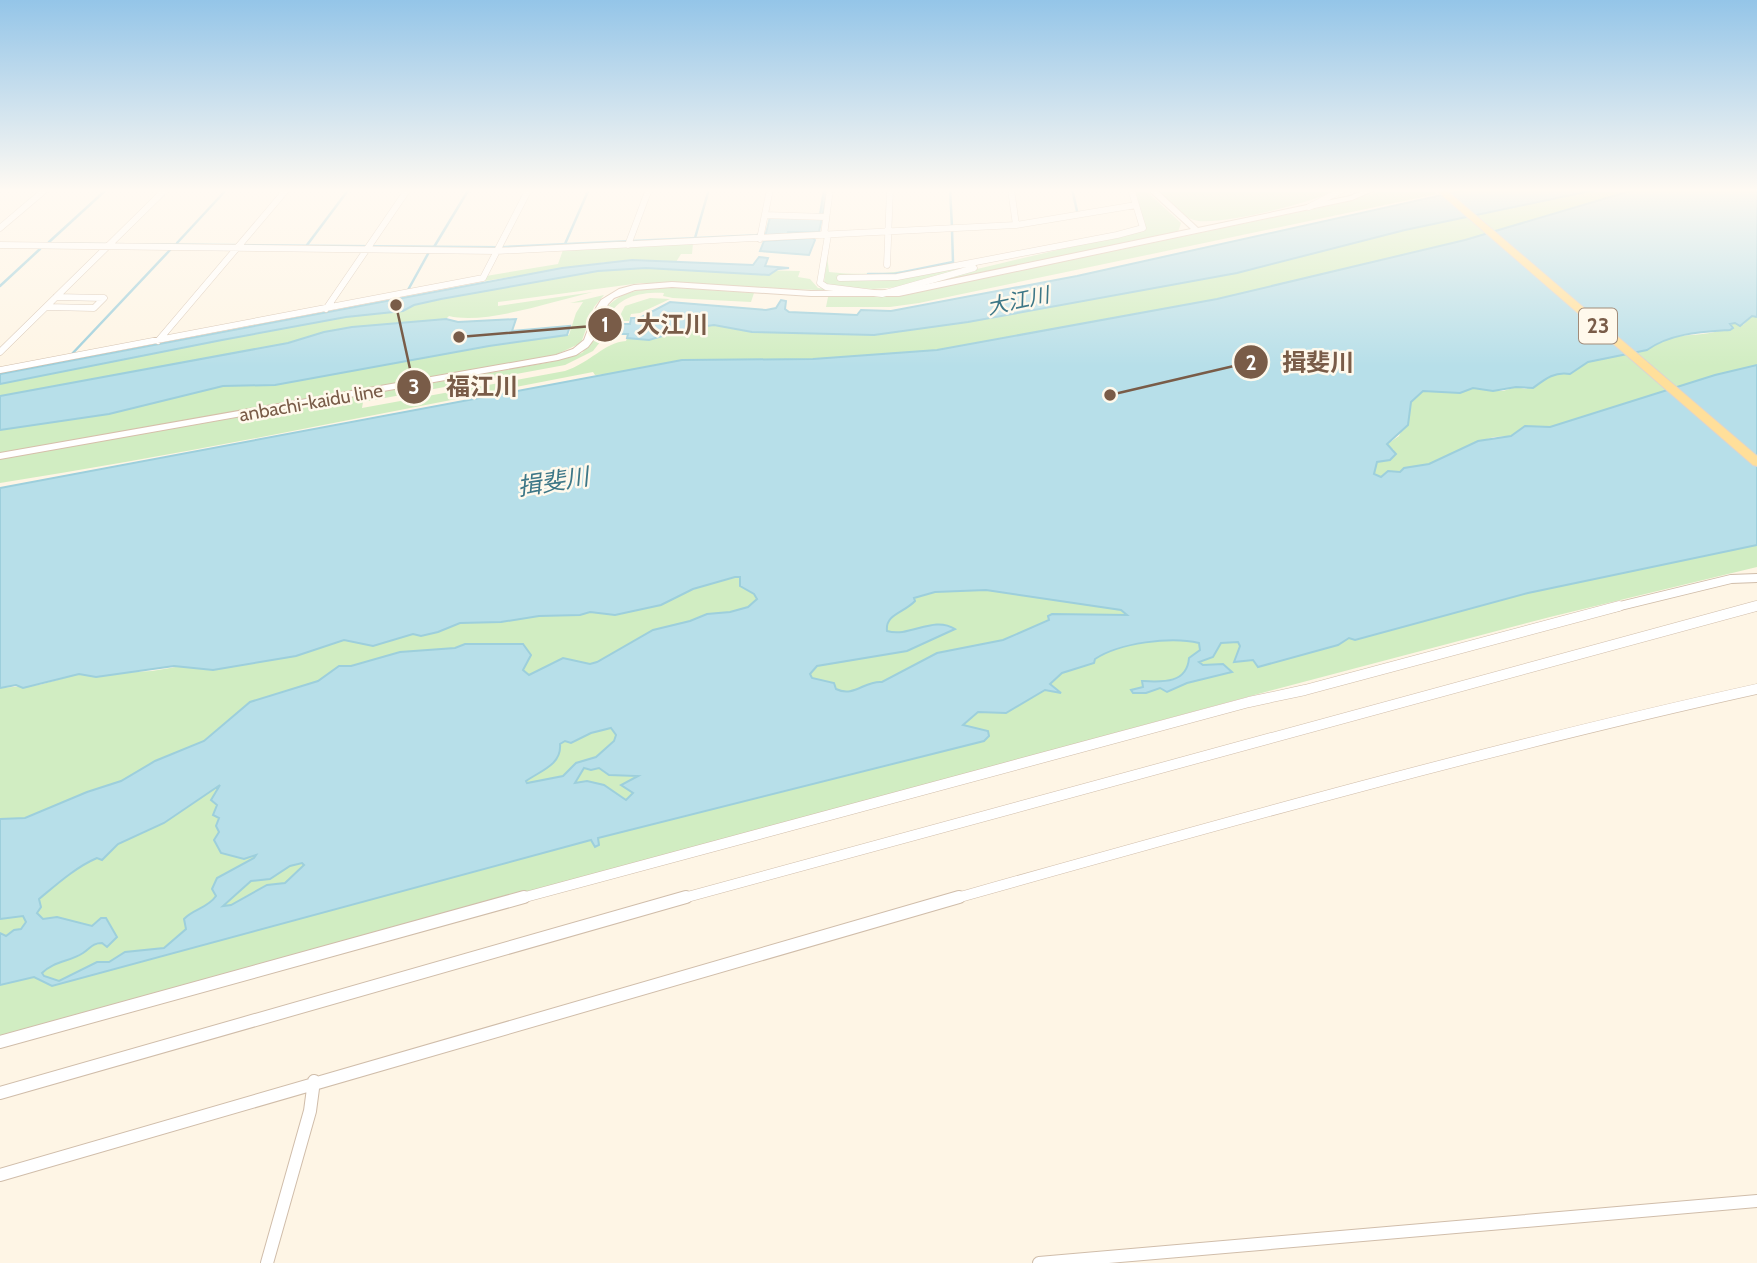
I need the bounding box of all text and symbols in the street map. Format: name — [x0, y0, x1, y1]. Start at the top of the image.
water label: 大江川 — [984, 281, 1053, 319]
callout: 大江川 — [587, 302, 722, 347]
road number: 23 — [1579, 308, 1617, 344]
text: 大江川 — [636, 310, 708, 339]
text: 1 — [601, 312, 609, 337]
callout: 揖斐川 — [1233, 340, 1368, 385]
text: 揖斐川 — [1282, 348, 1354, 377]
text: 2 — [1245, 350, 1257, 375]
callout: 福江川 — [397, 364, 532, 409]
text: 福江川 — [446, 372, 518, 401]
text: 3 — [408, 374, 420, 399]
street label: anbachi-kaidu line — [237, 378, 385, 426]
water label: 揖斐川 — [515, 461, 594, 501]

